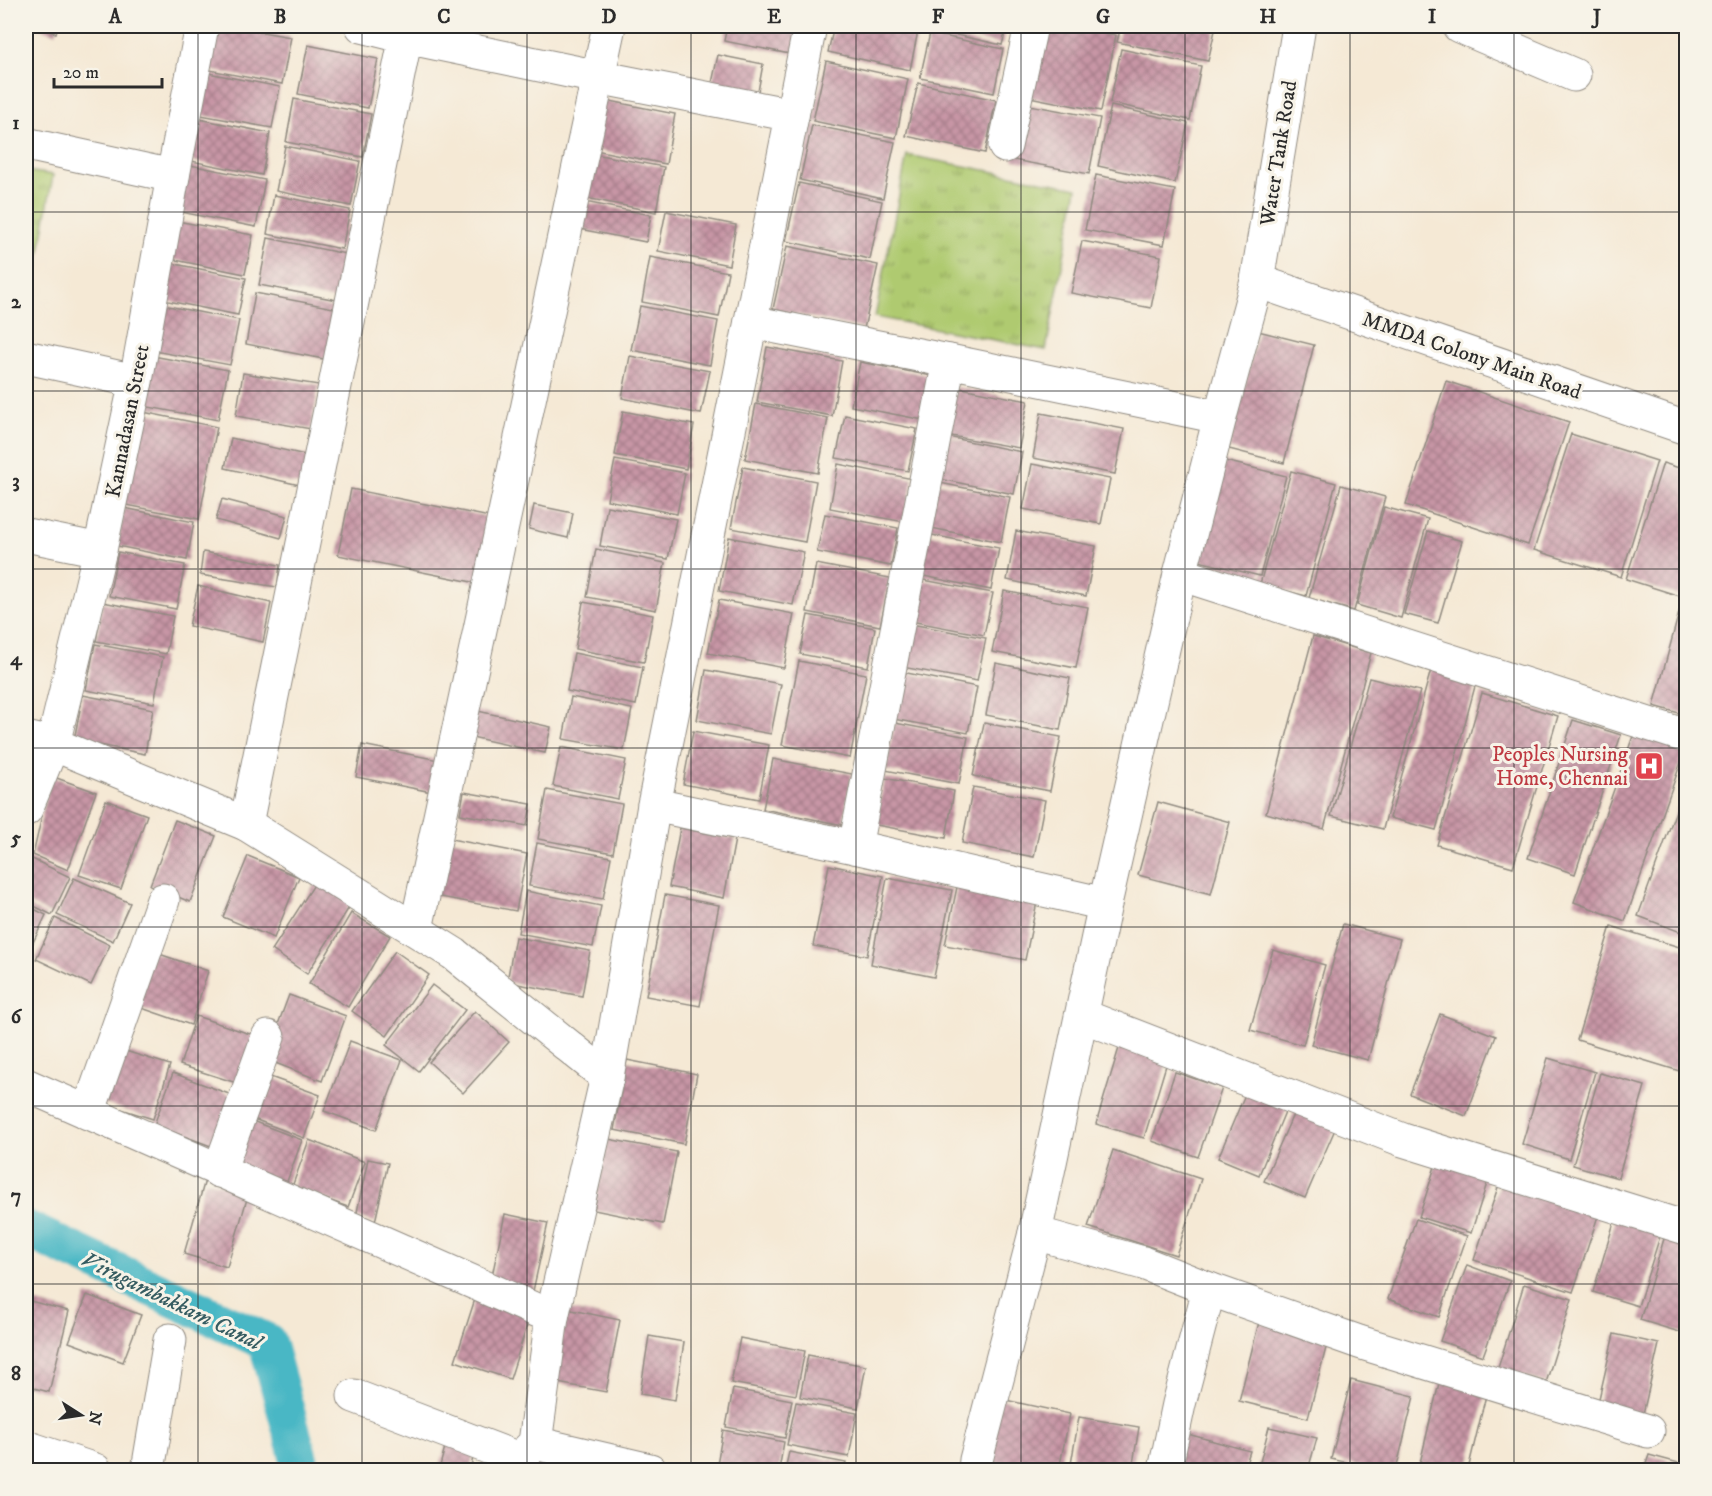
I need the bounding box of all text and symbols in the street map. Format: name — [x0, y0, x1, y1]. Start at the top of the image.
text: A — [108, 5, 123, 30]
text: B — [274, 5, 286, 30]
text: C — [437, 5, 451, 30]
text: D — [602, 5, 617, 30]
text: E — [767, 5, 781, 30]
text: F — [932, 5, 945, 30]
text: G — [1096, 5, 1110, 30]
text: H — [1260, 5, 1277, 30]
text: I — [1428, 5, 1436, 30]
text: J — [1591, 5, 1601, 30]
scale bar — [54, 51, 162, 89]
text: 20 m — [63, 62, 99, 84]
street label: Water Tank Road — [1254, 78, 1303, 229]
text: 1 — [12, 111, 20, 136]
text: 2 — [11, 290, 22, 315]
street label: MMDA Colony Main Road — [1359, 306, 1585, 406]
street label: Kannadasan Street — [100, 342, 156, 500]
text: 3 — [12, 469, 20, 494]
text: 4 — [10, 647, 23, 672]
place label: Peoples Nursing Home, Chennai — [1492, 742, 1629, 792]
hospital icon: Peoples Nursing Home, Chennai — [1633, 750, 1665, 782]
text: 5 — [10, 826, 21, 851]
text: 6 — [11, 1005, 23, 1030]
text: 7 — [11, 1184, 21, 1209]
water label: Virugambakkam Canal — [77, 1246, 268, 1358]
text: 8 — [11, 1362, 21, 1387]
north arrow — [51, 1385, 111, 1445]
text: N — [84, 1409, 106, 1426]

